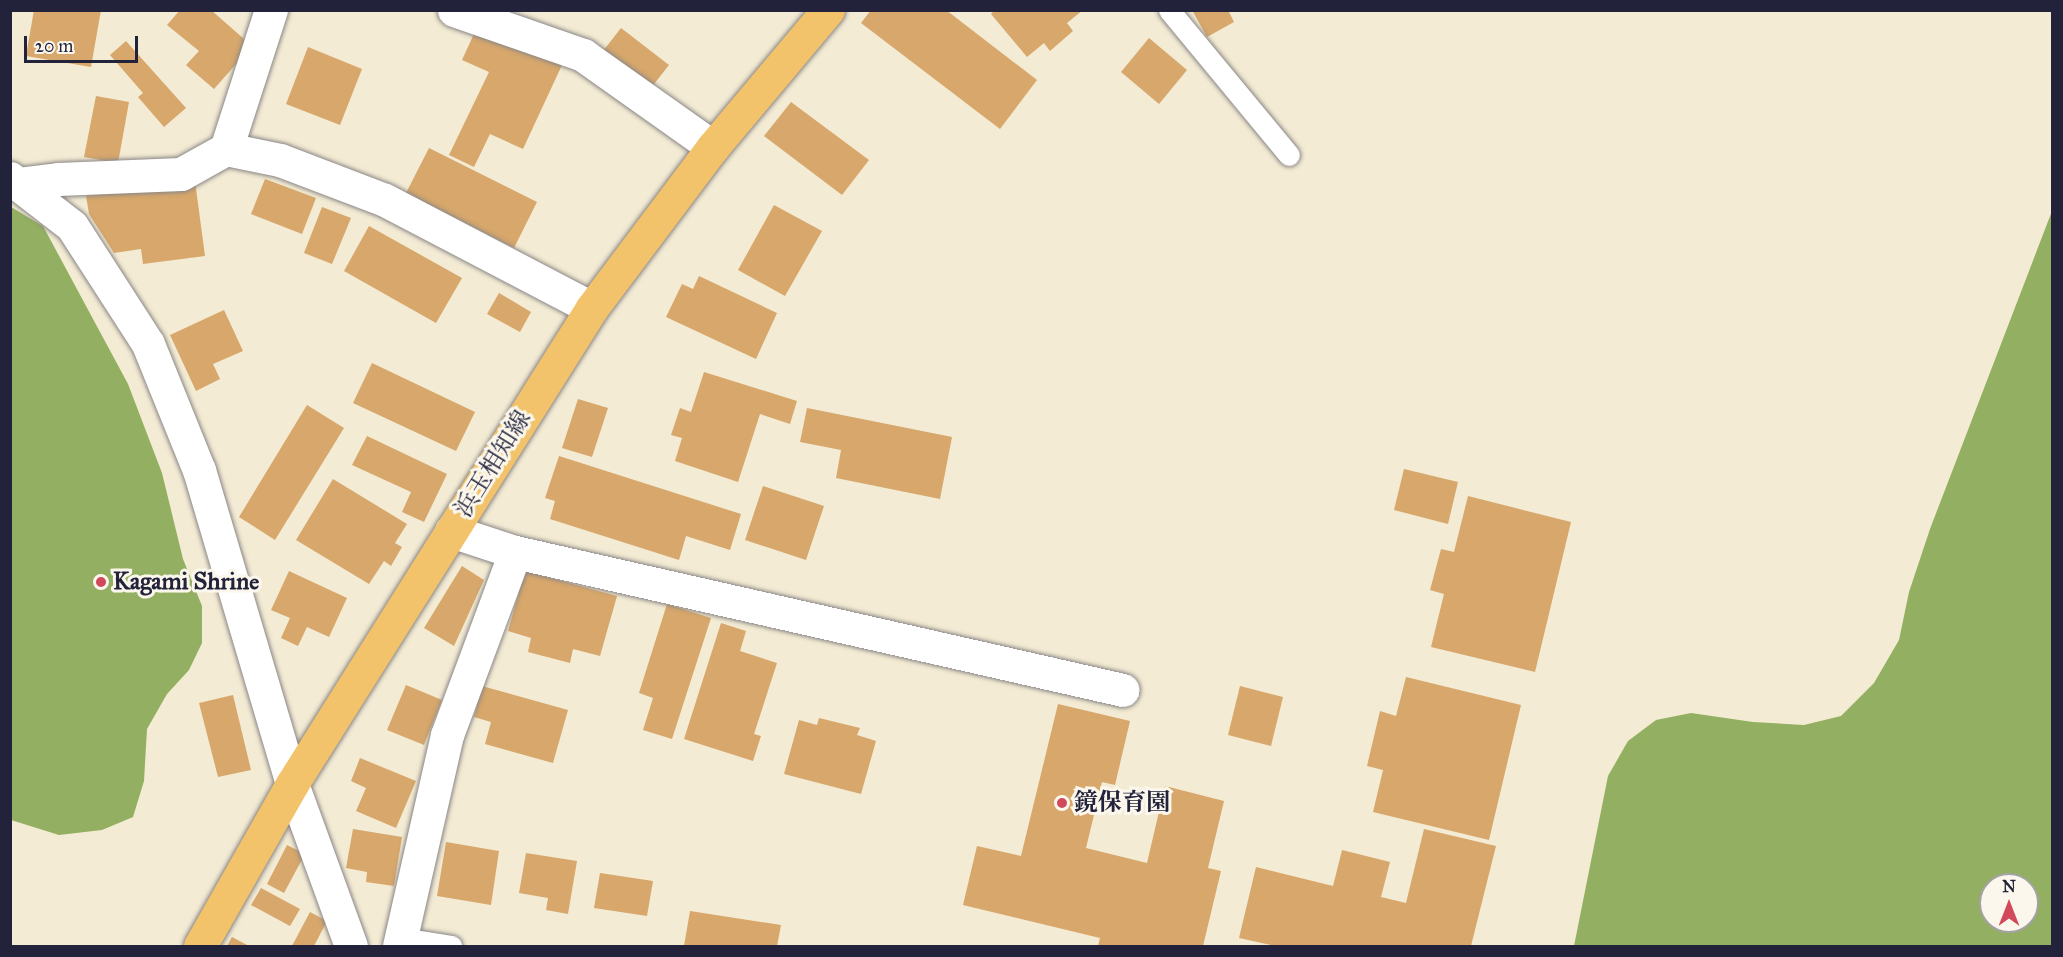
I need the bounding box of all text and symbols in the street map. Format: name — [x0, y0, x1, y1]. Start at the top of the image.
scale bar — [27, 24, 141, 62]
text: 20 m — [35, 35, 73, 57]
street label: 浜玉相知線 — [449, 405, 537, 523]
place label: Kagami Shrine — [113, 568, 259, 596]
marker: Kagami Shrine — [94, 575, 108, 589]
place label: 鏡保育園 — [1074, 789, 1170, 817]
marker: 鏡保育園 — [1055, 796, 1069, 810]
north arrow — [1979, 873, 2039, 933]
text: N — [2002, 877, 2016, 896]

